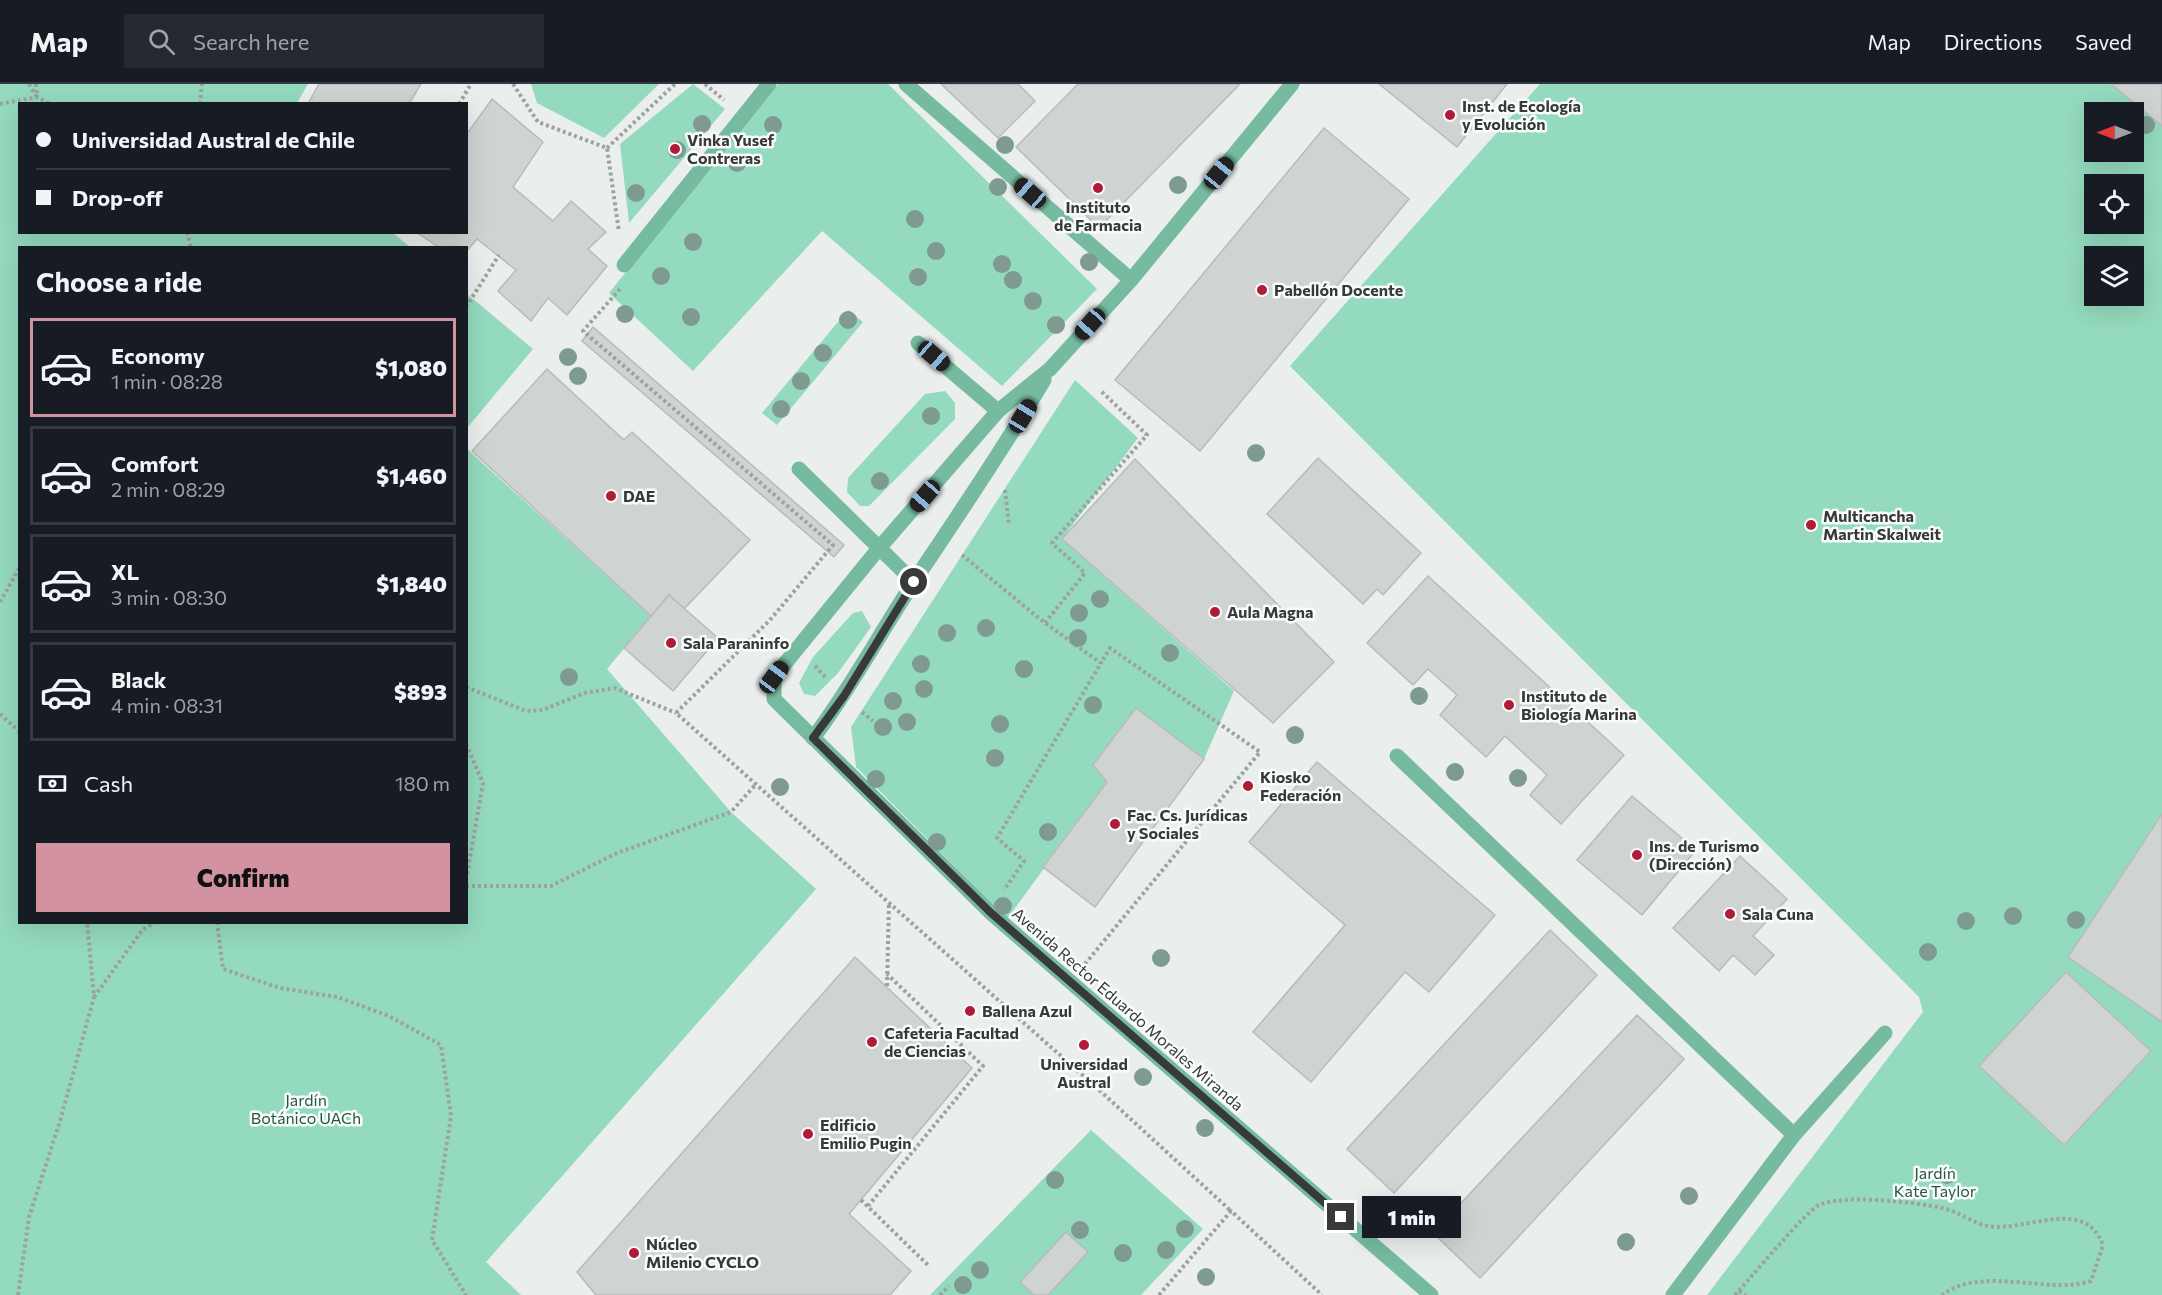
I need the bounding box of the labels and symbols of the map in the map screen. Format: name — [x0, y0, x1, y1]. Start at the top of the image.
place label: Inst. de Ecología y Evolución — [1462, 96, 1581, 133]
north arrow — [2084, 102, 2144, 162]
marker: Inst. de Ecología y Evolución — [1443, 108, 1457, 122]
place label: Vinka Yusef Contreras — [687, 130, 775, 167]
marker: Vinka Yusef Contreras — [668, 142, 682, 156]
car — [1201, 153, 1237, 193]
car — [1011, 174, 1049, 212]
marker: Instituto de Farmacia — [1091, 181, 1105, 195]
place label: Instituto de Farmacia — [1054, 197, 1142, 234]
place label: Pabellón Docente — [1274, 280, 1403, 299]
marker: Pabellón Docente — [1255, 283, 1269, 297]
car — [1071, 305, 1109, 343]
car — [915, 337, 953, 375]
car — [1006, 396, 1040, 436]
car — [906, 477, 944, 515]
place label: DAE — [623, 486, 655, 505]
marker: DAE — [604, 489, 618, 503]
place label: Multicancha Martin Skalweit — [1823, 506, 1941, 543]
marker: Multicancha Martin Skalweit — [1804, 518, 1818, 532]
route start — [900, 568, 927, 595]
place label: Aula Magna — [1227, 602, 1313, 621]
marker: Aula Magna — [1208, 605, 1222, 619]
place label: Sala Paraninfo — [683, 633, 790, 652]
marker: Sala Paraninfo — [664, 636, 678, 650]
car — [756, 657, 792, 697]
place label: Instituto de Biología Marina — [1521, 686, 1637, 723]
marker: Instituto de Biología Marina — [1502, 698, 1516, 712]
place label: Kiosko Federación — [1260, 767, 1341, 804]
marker: Kiosko Federación — [1241, 779, 1255, 793]
place label: Fac. Cs. Jurídicas y Sociales — [1127, 805, 1248, 842]
marker: Fac. Cs. Jurídicas y Sociales — [1108, 817, 1122, 831]
place label: Ins. de Turismo (Dirección) — [1649, 836, 1760, 873]
marker: Ins. de Turismo (Dirección) — [1630, 848, 1644, 862]
street label: Avenida Rector Eduardo Morales Miranda — [1009, 903, 1248, 1114]
place label: Sala Cuna — [1742, 904, 1814, 923]
marker: Sala Cuna — [1723, 907, 1737, 921]
place label: Ballena Azul — [982, 1001, 1072, 1020]
marker: Ballena Azul — [963, 1004, 977, 1018]
place label: Cafeteria Facultad de Ciencias — [884, 1023, 1019, 1060]
marker: Cafeteria Facultad de Ciencias — [865, 1035, 879, 1049]
marker: Universidad Austral — [1077, 1038, 1091, 1052]
place label: Universidad Austral — [1040, 1054, 1128, 1091]
park label: Jardín Botánico UACh — [251, 1090, 361, 1127]
place label: Edificio Emilio Pugin — [820, 1115, 911, 1152]
marker: Edificio Emilio Pugin — [801, 1127, 815, 1141]
park label: Jardín Kate Taylor — [1894, 1163, 1977, 1200]
callout: 1 min — [1362, 1196, 1461, 1238]
route end — [1327, 1203, 1354, 1230]
place label: Núcleo Milenio CYCLO — [646, 1234, 759, 1271]
marker: Núcleo Milenio CYCLO — [627, 1246, 641, 1260]

